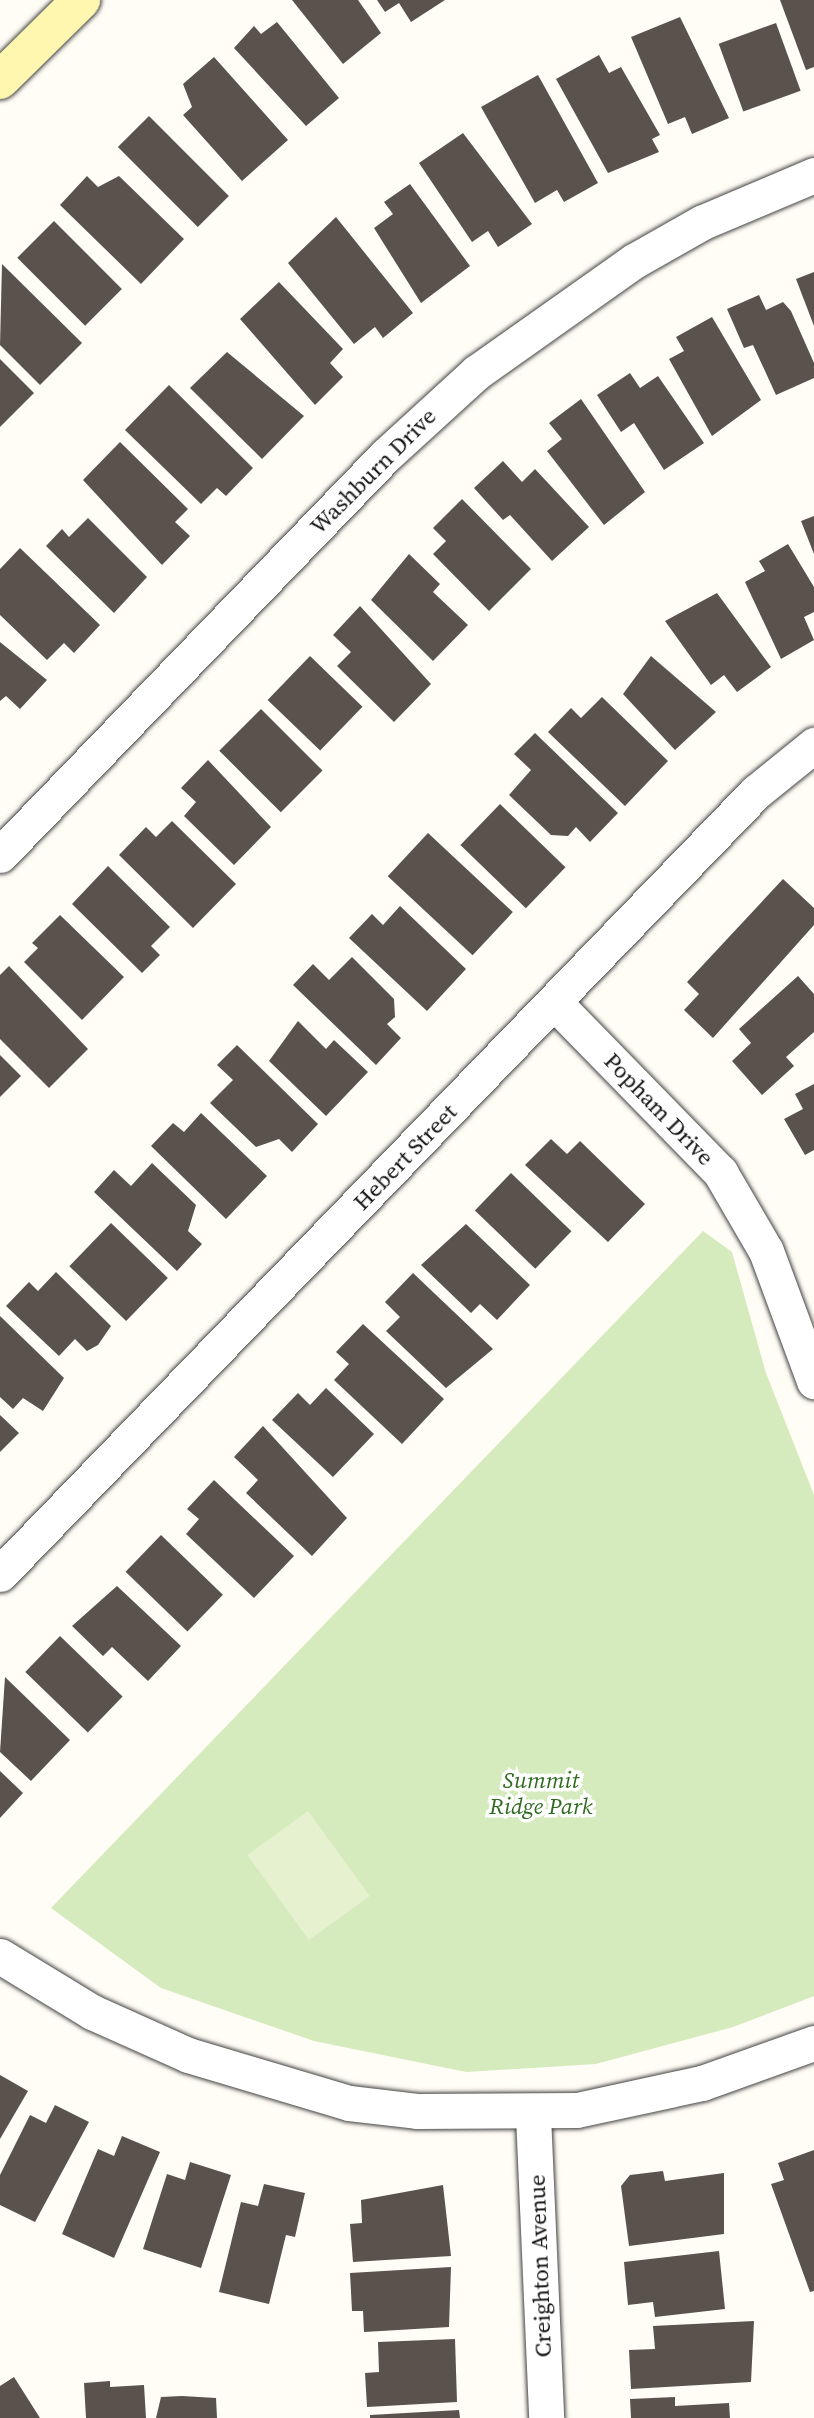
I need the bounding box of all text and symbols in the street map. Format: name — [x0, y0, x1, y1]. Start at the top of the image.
street label: Washburn Drive — [304, 402, 442, 540]
street label: Popham Drive — [598, 1047, 720, 1171]
street label: Hebert Street — [348, 1098, 462, 1216]
park label: Summit Ridge Park — [489, 1766, 593, 1820]
street label: Creighton Avenue — [523, 2174, 557, 2358]

